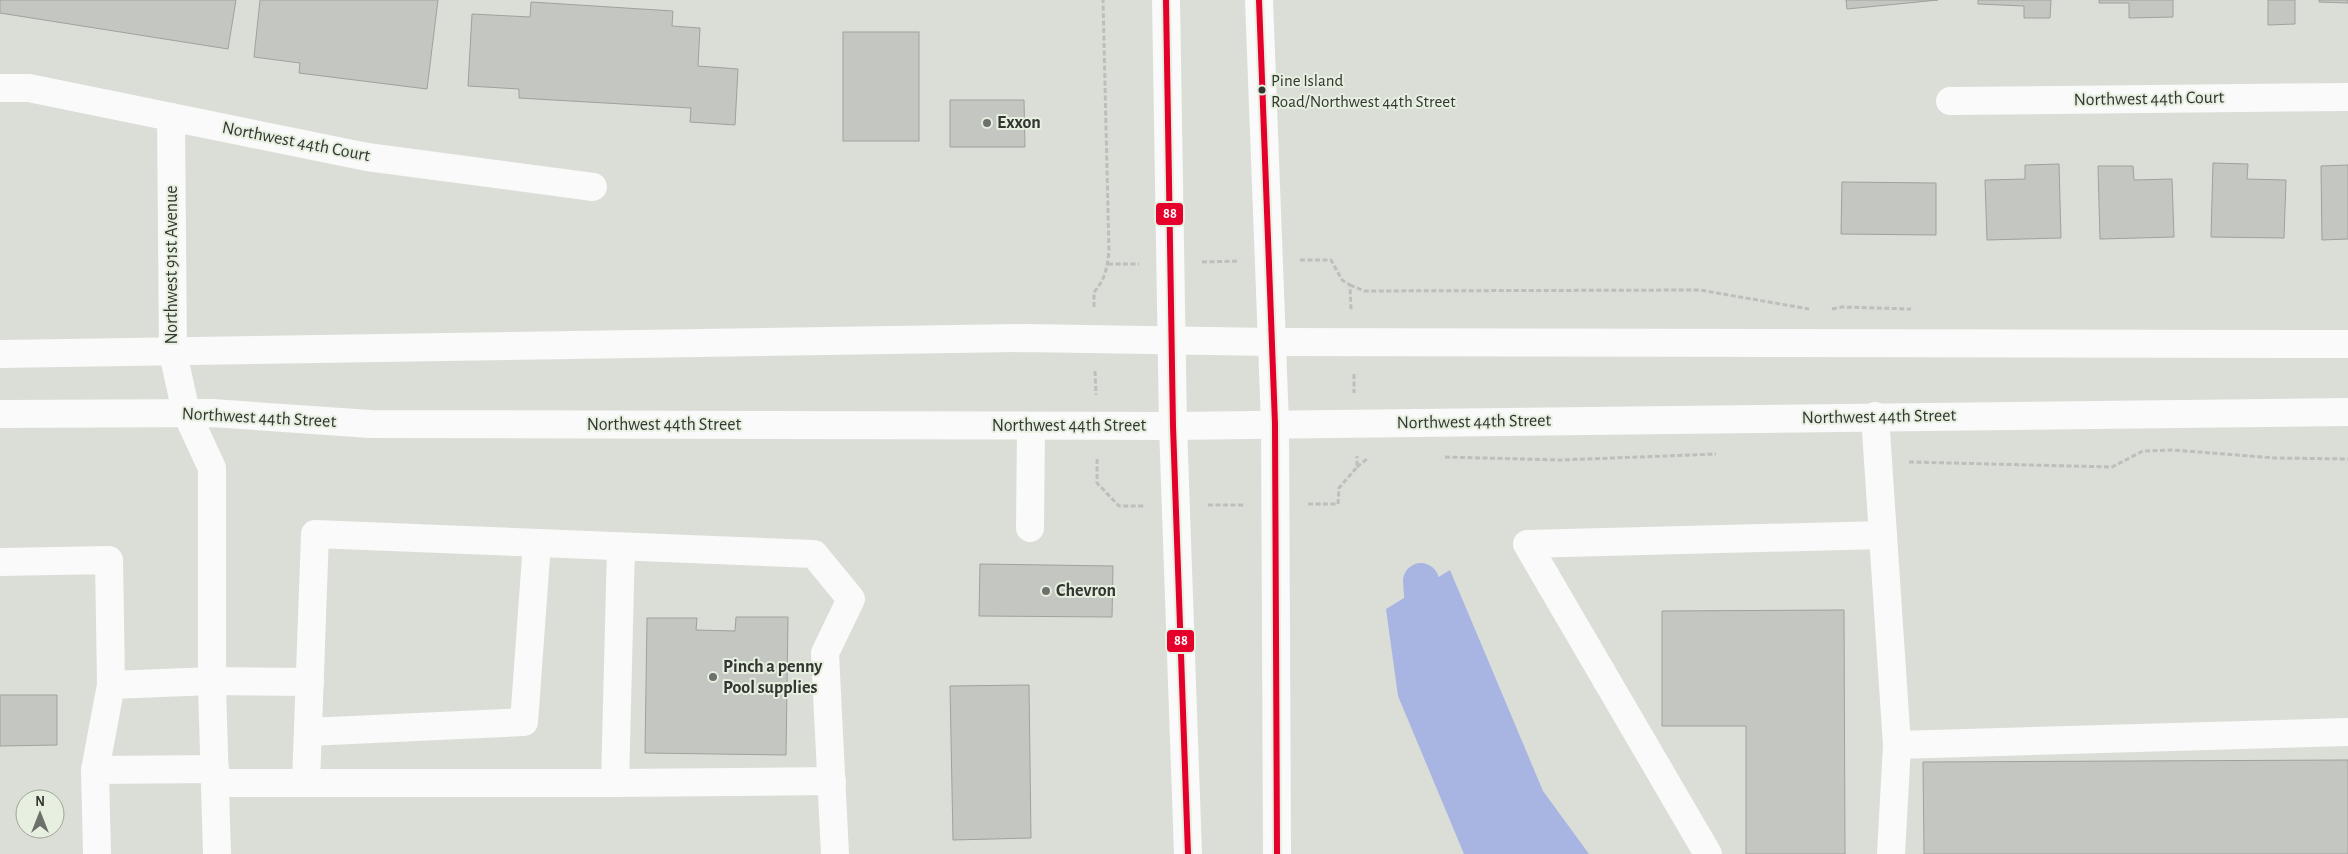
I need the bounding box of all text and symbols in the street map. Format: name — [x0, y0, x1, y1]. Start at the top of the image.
place label: Pine Island Road/Northwest 44th Street — [1271, 72, 1456, 110]
marker: Pine Island Road/Northwest 44th Street — [1257, 85, 1267, 95]
street label: Northwest 44th Court — [2074, 89, 2225, 109]
place label: Exxon — [997, 114, 1041, 132]
marker: Exxon — [981, 117, 993, 129]
street label: Northwest 44th Court — [220, 119, 372, 165]
street label: Northwest 91st Avenue — [163, 185, 181, 345]
line badge: 88 — [1155, 202, 1184, 226]
text: 88 — [1163, 207, 1177, 221]
street label: Northwest 44th Street — [181, 405, 337, 431]
street label: Northwest 44th Street — [1802, 407, 1957, 427]
street label: Northwest 44th Street — [1397, 412, 1552, 432]
street label: Northwest 44th Street — [587, 416, 741, 434]
street label: Northwest 44th Street — [992, 417, 1146, 435]
place label: Chevron — [1056, 582, 1116, 600]
marker: Chevron — [1040, 585, 1052, 597]
line badge: 88 — [1166, 629, 1195, 653]
text: 88 — [1174, 634, 1188, 648]
place label: Pinch a penny Pool supplies — [723, 658, 823, 697]
marker: Pinch a penny Pool supplies — [707, 671, 719, 683]
north arrow — [15, 789, 65, 839]
text: N — [35, 795, 45, 809]

